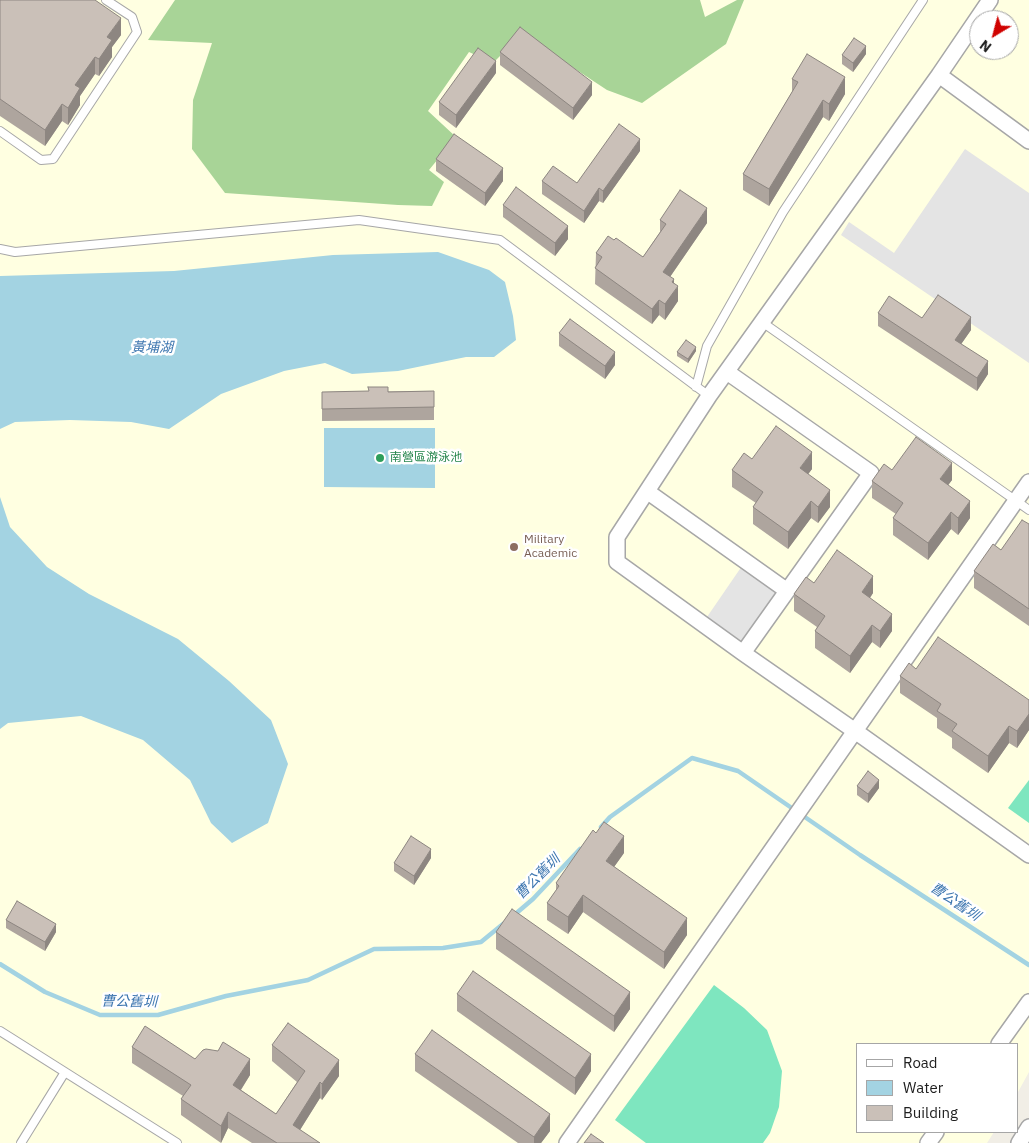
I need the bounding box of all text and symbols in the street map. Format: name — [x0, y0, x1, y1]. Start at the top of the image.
north arrow — [969, 10, 1019, 60]
text: N — [976, 36, 995, 56]
water label: 黃埔湖 — [131, 340, 173, 356]
place label: 南營區游泳池 — [390, 451, 462, 465]
marker: 南營區游泳池 — [374, 452, 386, 464]
place label: Military Academic — [524, 533, 577, 561]
marker: Military Academic — [508, 541, 520, 553]
water label: 曹公舊圳 — [512, 851, 564, 903]
water label: 曹公舊圳 — [927, 879, 983, 925]
water label: 曹公舊圳 — [101, 993, 157, 1011]
legend — [856, 1043, 1019, 1133]
text: Road — [903, 1053, 938, 1072]
text: Water — [903, 1078, 943, 1097]
text: Building — [903, 1103, 958, 1122]

